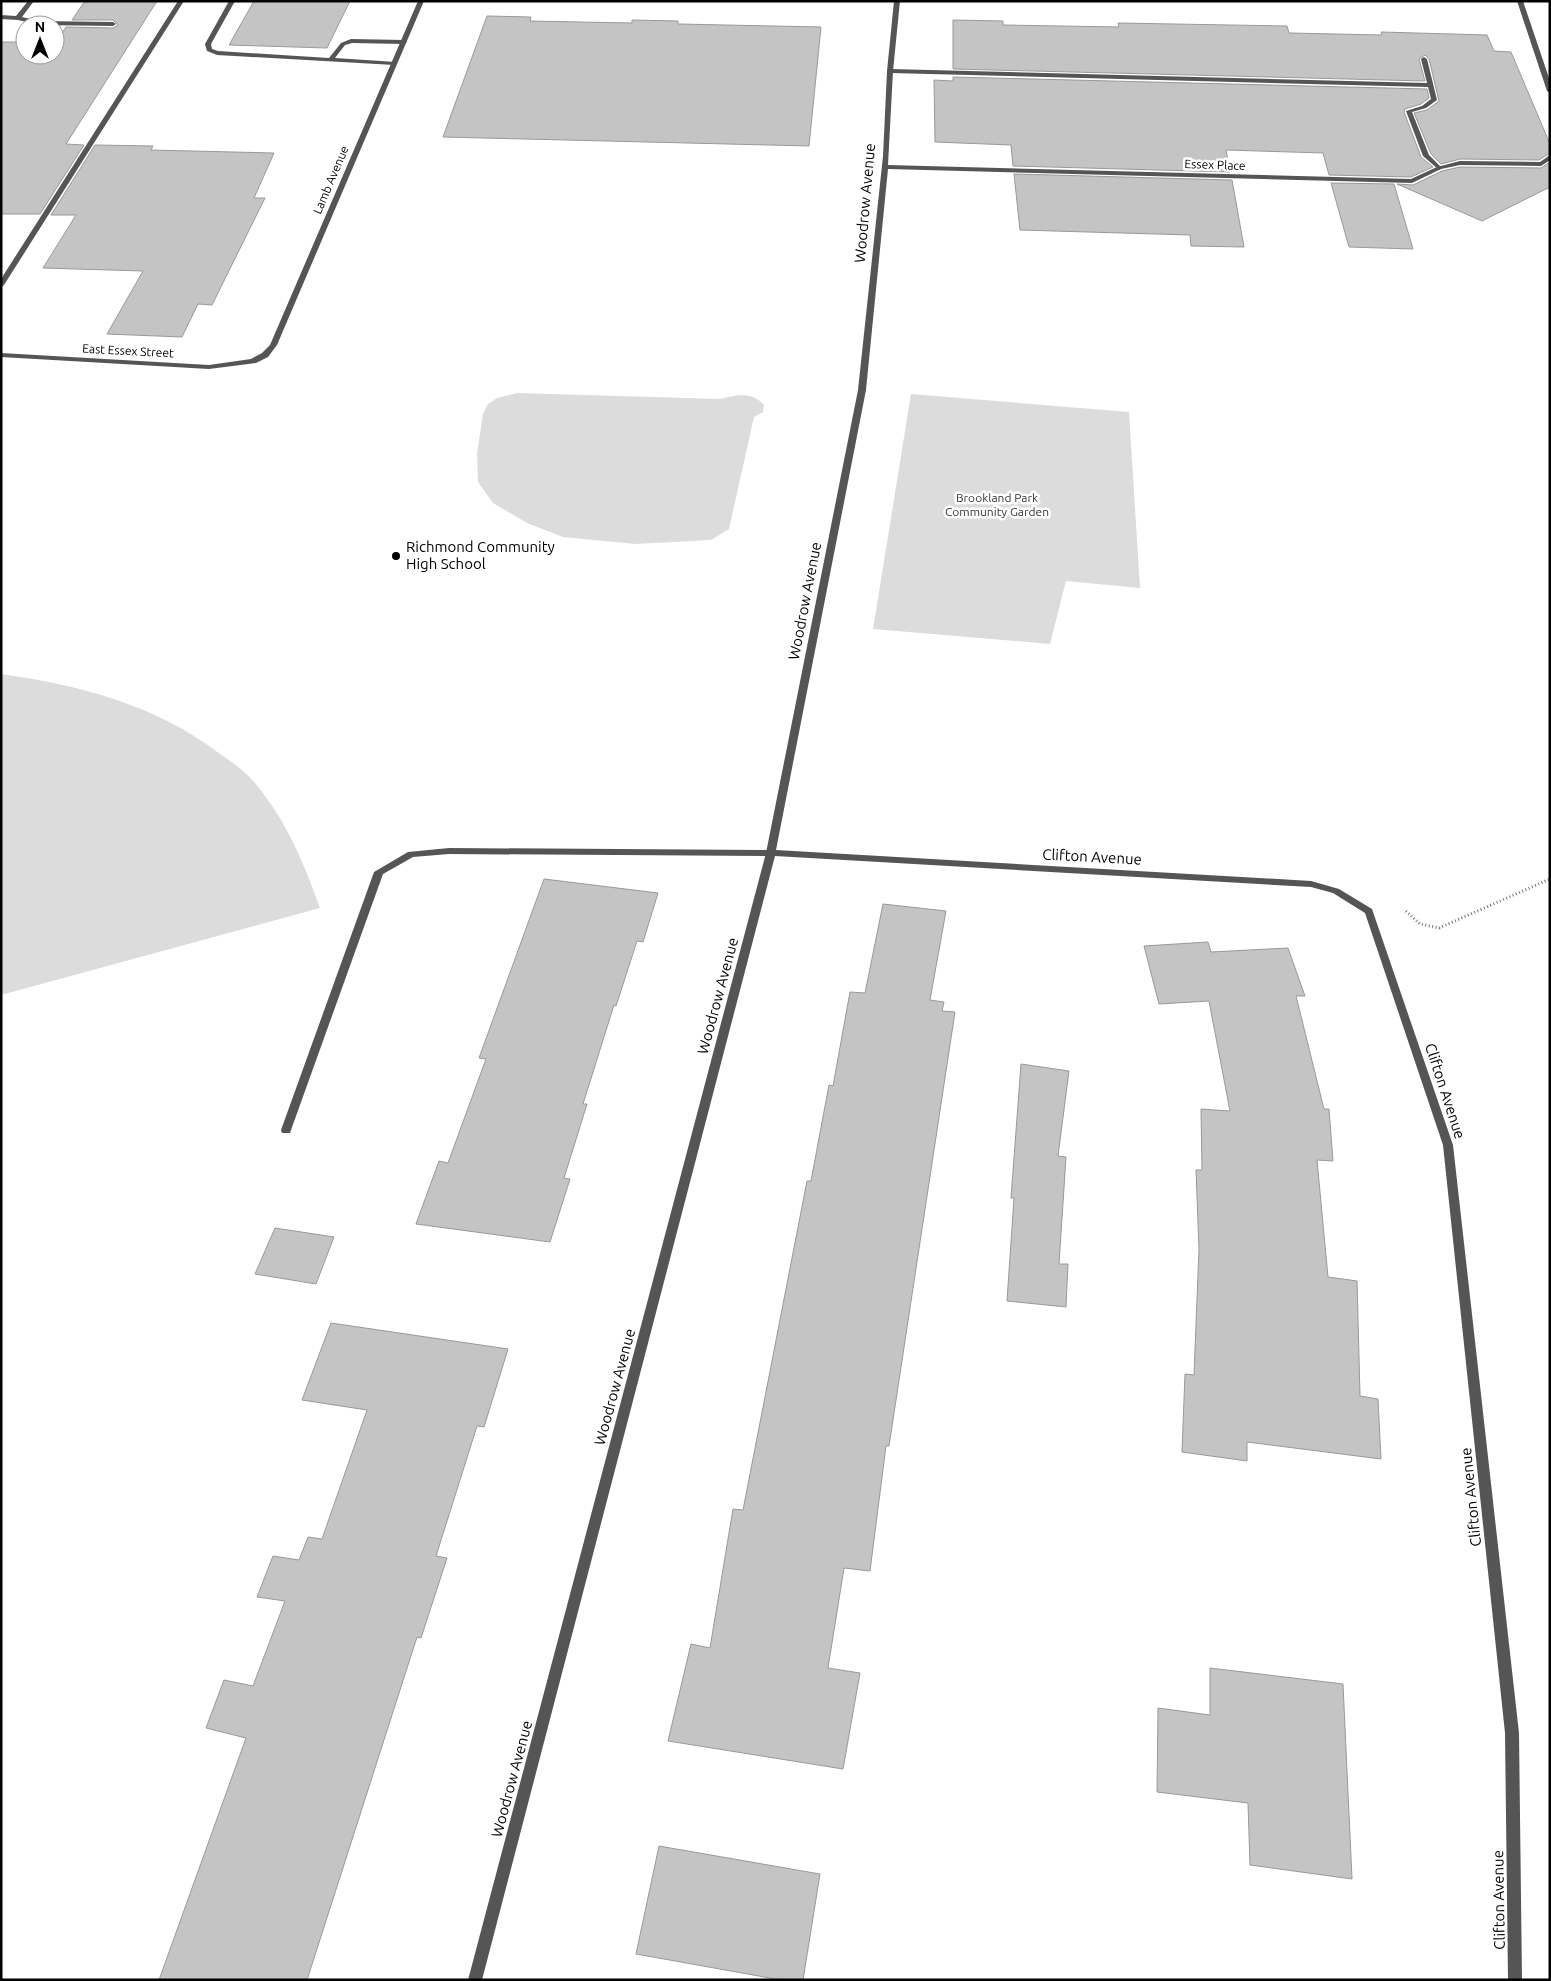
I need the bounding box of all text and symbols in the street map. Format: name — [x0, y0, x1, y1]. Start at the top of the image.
north arrow — [15, 15, 65, 65]
text: N — [35, 19, 45, 35]
street label: Woodrow Avenue — [851, 142, 878, 263]
street label: Lamb Avenue — [310, 144, 351, 216]
street label: Essex Place — [1184, 157, 1246, 172]
street label: East Essex Street — [82, 342, 174, 359]
park label: Brookland Park Community Garden — [945, 491, 1049, 518]
place label: Richmond Community High School — [406, 538, 555, 572]
street label: Woodrow Avenue — [785, 540, 824, 661]
marker: Richmond Community High School — [390, 550, 402, 562]
street label: Clifton Avenue — [1042, 845, 1142, 868]
street label: Woodrow Avenue — [694, 936, 741, 1056]
street label: Clifton Avenue — [1422, 1041, 1469, 1141]
street label: Woodrow Avenue — [591, 1327, 638, 1447]
street label: Clifton Avenue — [1457, 1447, 1484, 1548]
street label: Woodrow Avenue — [488, 1719, 535, 1839]
street label: Clifton Avenue — [1489, 1850, 1508, 1950]

